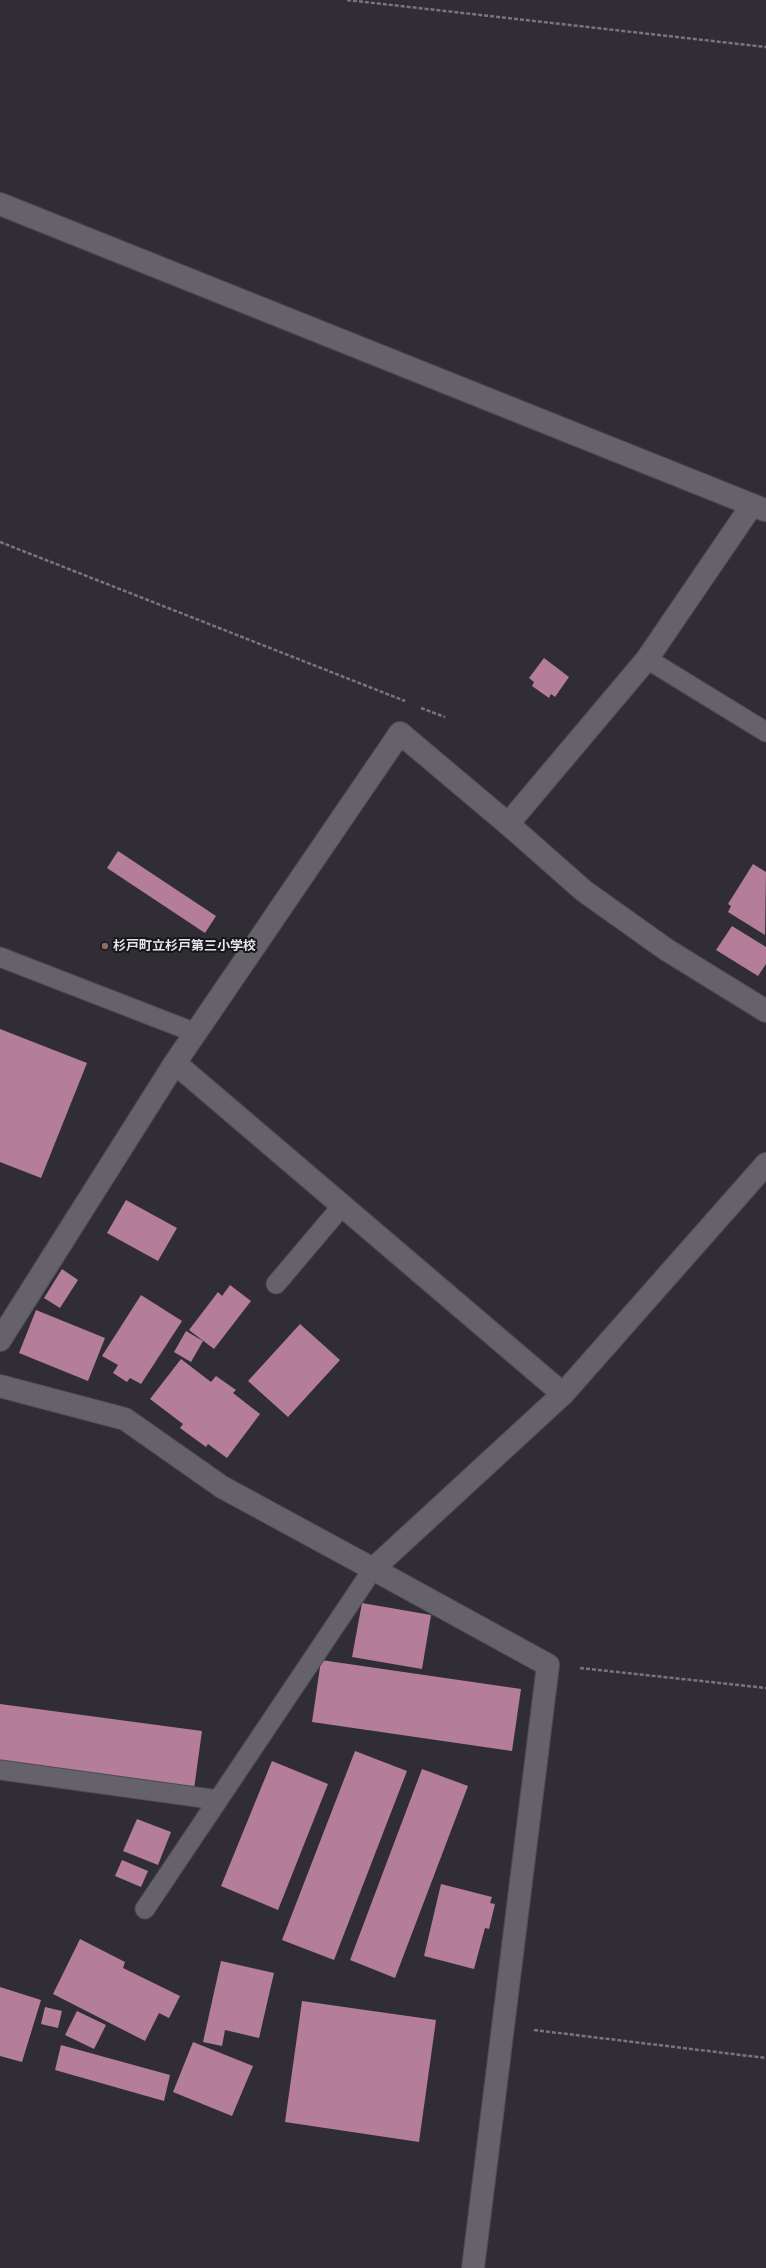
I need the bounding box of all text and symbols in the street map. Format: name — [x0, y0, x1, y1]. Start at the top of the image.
place label: 杉戸町立杉戸第三小学校 — [113, 938, 256, 954]
marker: 杉戸町立杉戸第三小学校 — [100, 941, 110, 951]

